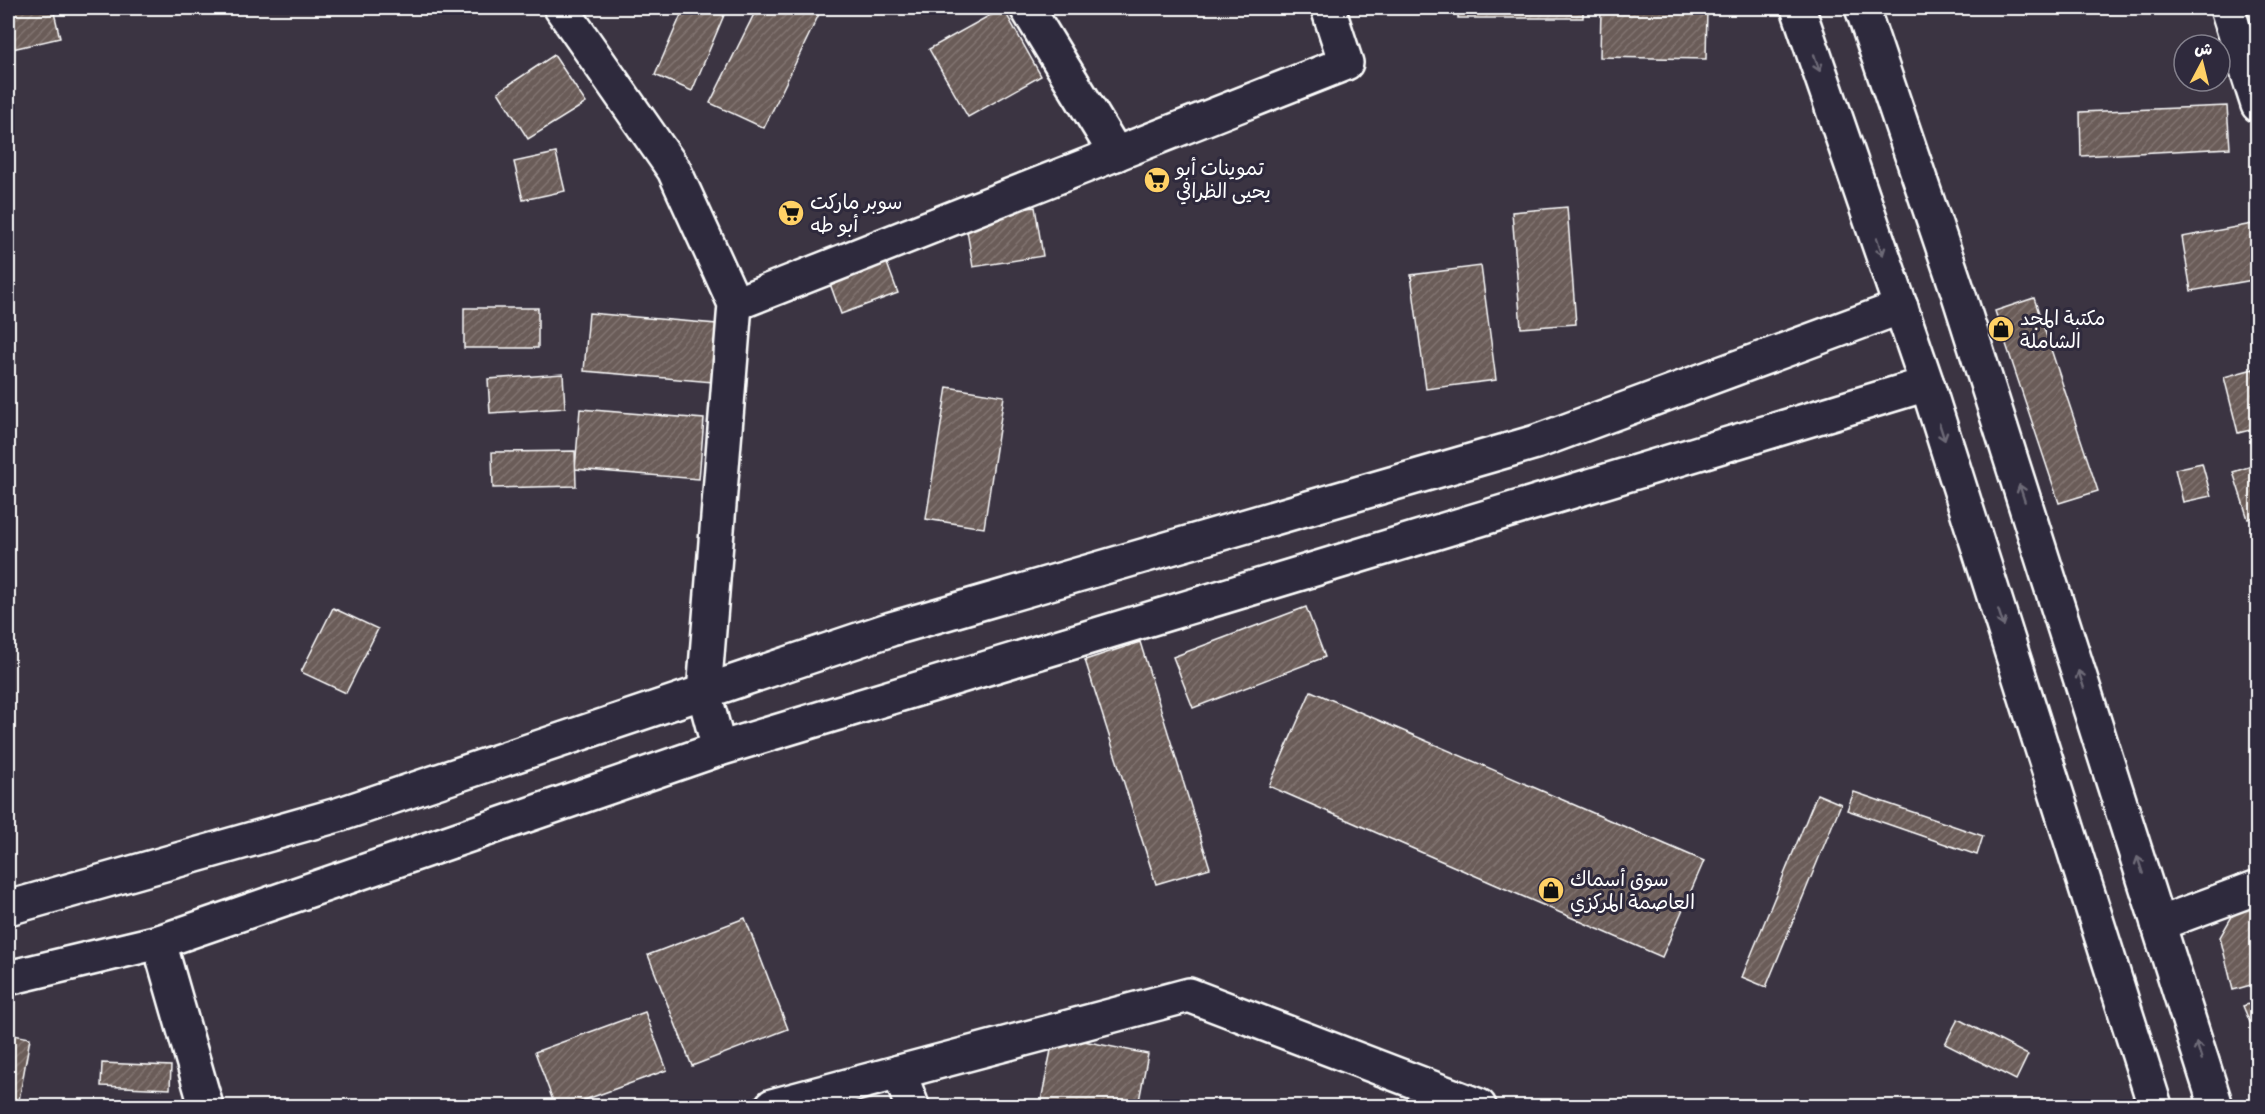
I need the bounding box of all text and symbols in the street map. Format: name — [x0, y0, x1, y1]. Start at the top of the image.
north arrow — [2172, 33, 2232, 93]
text: ش — [2193, 38, 2214, 63]
one-way arrow — [1813, 53, 1824, 72]
place label: تموينات أبو يحيى الظرافي — [1174, 157, 1271, 208]
supermarket icon: تموينات أبو يحيى الظرافي — [1142, 165, 1172, 195]
place label: سوبر ماركت أبو طه — [810, 191, 902, 242]
supermarket icon: سوبر ماركت أبو طه — [776, 198, 806, 228]
one-way arrow — [1876, 237, 1887, 256]
place label: مكتبة المجد الشاملة — [2020, 307, 2105, 358]
shop icon: مكتبة المجد الشاملة — [1986, 314, 2016, 344]
one-way arrow — [1937, 422, 1948, 441]
one-way arrow — [2015, 484, 2026, 503]
one-way arrow — [1996, 608, 2007, 627]
one-way arrow — [2074, 670, 2085, 689]
one-way arrow — [2134, 856, 2145, 875]
place label: سوق أسماك العاصمة المركزي — [1570, 868, 1695, 919]
shop icon: سوق أسماك العاصمة المركزي — [1536, 875, 1566, 905]
one-way arrow — [2193, 1042, 2204, 1061]

